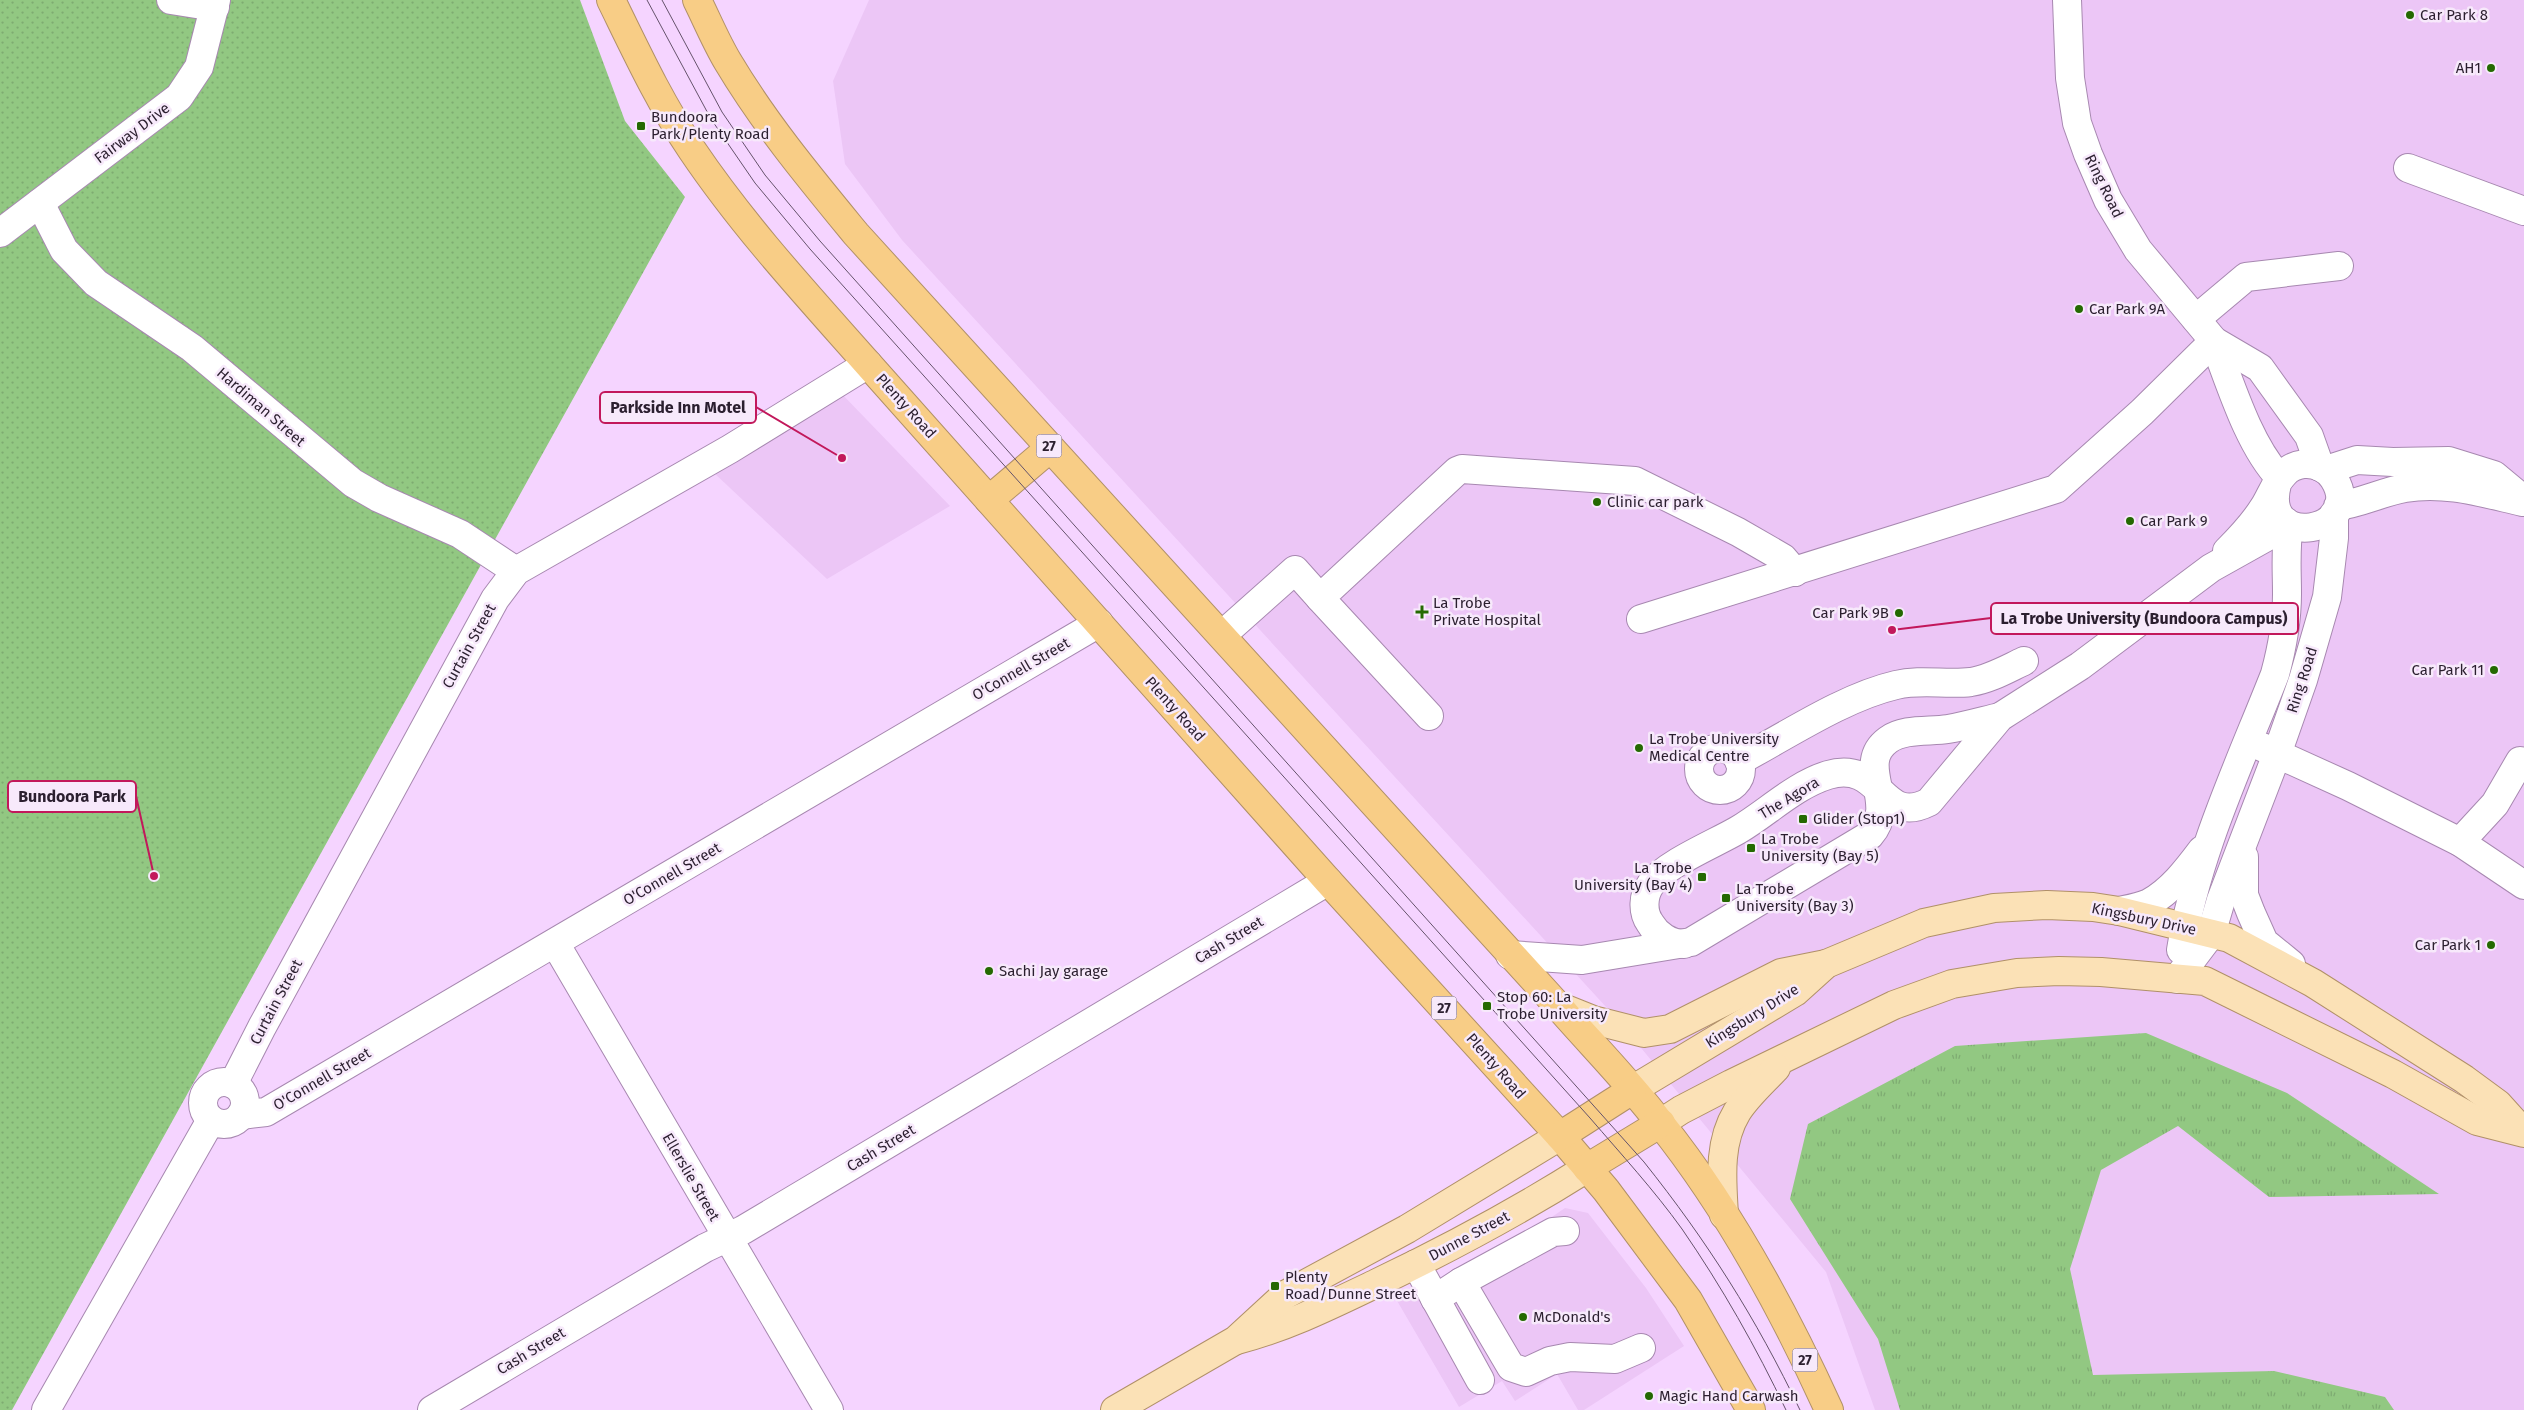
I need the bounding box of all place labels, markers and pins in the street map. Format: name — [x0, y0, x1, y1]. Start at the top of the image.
place label: Car Park 8 — [2420, 6, 2488, 24]
marker: Car Park 8 — [2404, 9, 2416, 21]
place label: AH1 — [2456, 59, 2481, 77]
marker: AH1 — [2485, 62, 2497, 74]
place label: Bundoora Park/Plenty Road — [651, 108, 769, 143]
marker: Bundoora Park/Plenty Road — [635, 120, 647, 132]
place label: Car Park 9A — [2089, 300, 2165, 318]
marker: Car Park 9A — [2073, 303, 2085, 315]
callout: Parkside Inn Motel — [600, 392, 756, 423]
place label: Clinic car park — [1607, 493, 1704, 511]
marker: Clinic car park — [1591, 496, 1603, 508]
place label: Car Park 9 — [2140, 512, 2208, 530]
marker: Car Park 9 — [2124, 515, 2136, 527]
place label: La Trobe Private Hospital — [1433, 594, 1542, 629]
callout: La Trobe University (Bundoora Campus) — [1991, 603, 2298, 634]
place label: Car Park 9B — [1812, 604, 1889, 622]
marker: La Trobe Private Hospital — [1415, 605, 1429, 619]
marker: Car Park 9B — [1893, 607, 1905, 619]
place label: Car Park 11 — [2412, 661, 2484, 679]
marker: Car Park 11 — [2488, 664, 2500, 676]
place label: La Trobe University Medical Centre — [1649, 730, 1780, 765]
marker: La Trobe University Medical Centre — [1633, 742, 1645, 754]
callout: Bundoora Park — [8, 781, 136, 812]
place label: Glider (Stop1) — [1813, 810, 1905, 828]
marker: Glider (Stop1) — [1797, 813, 1809, 825]
place label: La Trobe University (Bay 5) — [1761, 830, 1879, 865]
marker: La Trobe University (Bay 5) — [1745, 842, 1757, 854]
place label: La Trobe University (Bay 4) — [1574, 859, 1692, 894]
marker: La Trobe University (Bay 4) — [1696, 871, 1708, 883]
place label: La Trobe University (Bay 3) — [1736, 880, 1854, 915]
marker: La Trobe University (Bay 3) — [1720, 892, 1732, 904]
place label: Car Park 1 — [2415, 936, 2481, 954]
marker: Car Park 1 — [2485, 939, 2497, 951]
place label: Sachi Jay garage — [999, 962, 1108, 980]
marker: Sachi Jay garage — [983, 965, 995, 977]
place label: Stop 60: La Trobe University — [1497, 988, 1608, 1023]
marker: Stop 60: La Trobe University — [1481, 1000, 1493, 1012]
place label: Plenty Road/Dunne Street — [1285, 1268, 1417, 1303]
marker: Plenty Road/Dunne Street — [1269, 1280, 1281, 1292]
place label: McDonald's — [1533, 1308, 1611, 1326]
marker: McDonald's — [1517, 1311, 1529, 1323]
place label: Magic Hand Carwash — [1659, 1387, 1799, 1405]
marker: Magic Hand Carwash — [1643, 1390, 1655, 1402]

